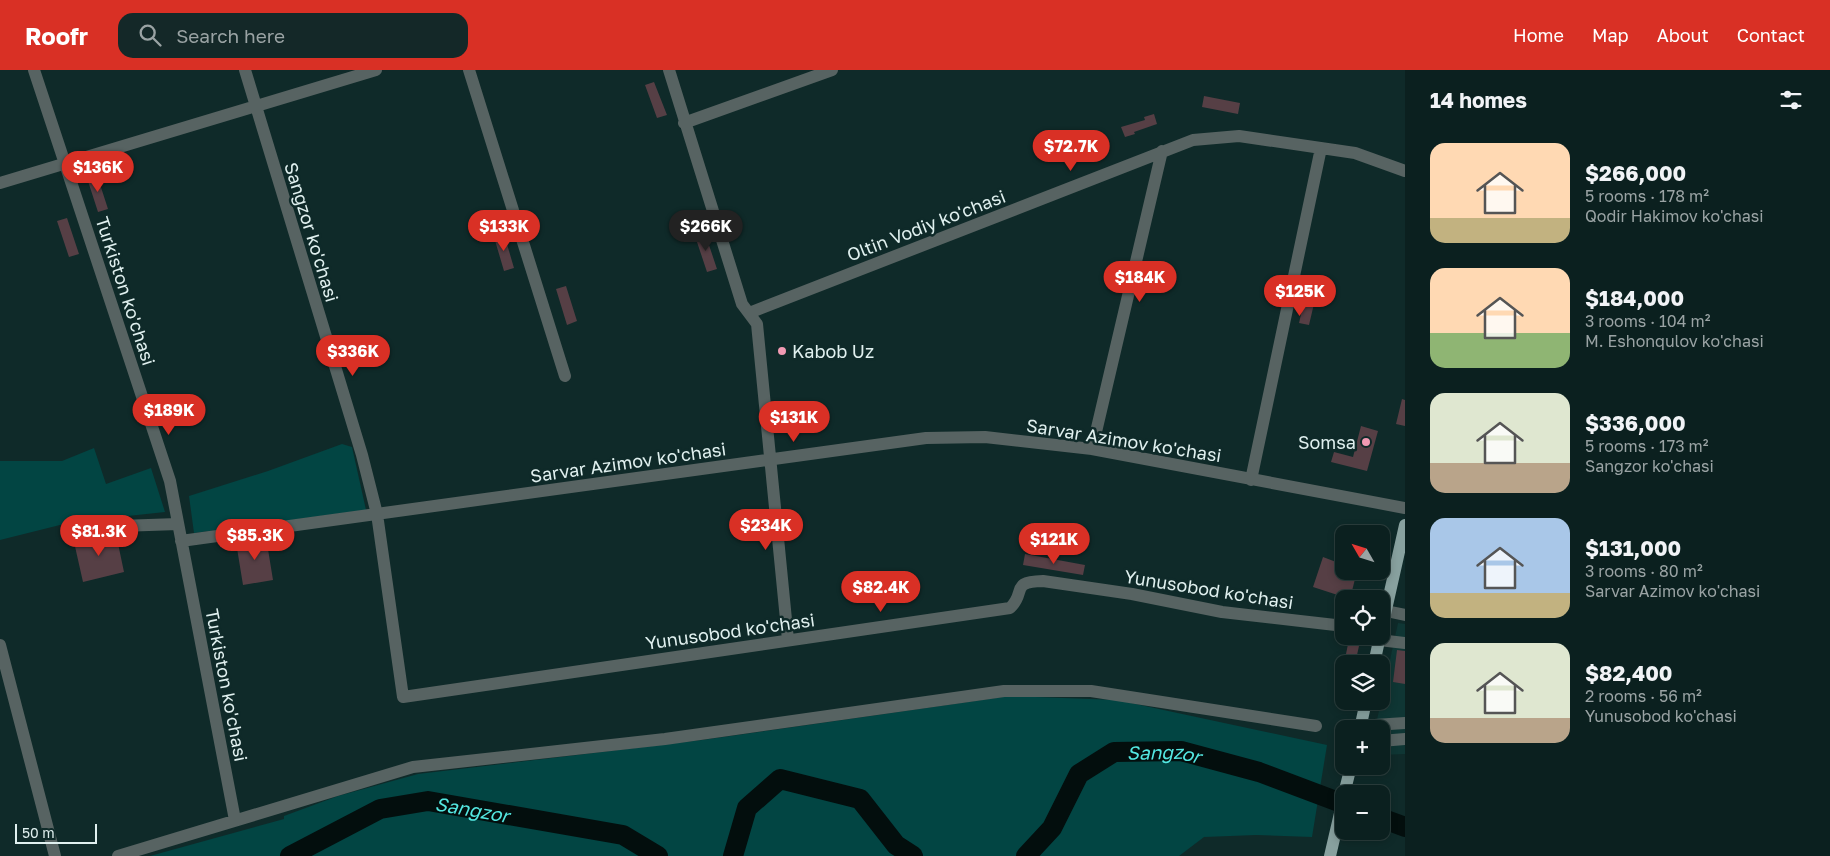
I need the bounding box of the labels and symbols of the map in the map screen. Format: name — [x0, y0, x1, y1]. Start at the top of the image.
pin: $72.7K — [1030, 129, 1112, 172]
pin: $136K — [63, 150, 133, 193]
street label: Sangzor ko'chasi — [280, 159, 344, 305]
street label: Oltin Vodiy ko'chasi — [844, 185, 1008, 265]
pin: $133K — [469, 210, 539, 252]
pin: $266K — [671, 210, 741, 252]
street label: Turkiston ko'chasi — [92, 214, 160, 368]
pin: $184K — [1105, 260, 1175, 303]
pin: $125K — [1265, 274, 1335, 317]
pin: $336K — [318, 334, 388, 377]
place label: Kabob Uz — [792, 340, 874, 362]
marker: Kabob Uz — [776, 345, 788, 357]
pin: $189K — [134, 394, 204, 436]
pin: $131K — [759, 400, 829, 443]
street label: Sarvar Azimov ko'chasi — [1025, 414, 1223, 466]
place label: Somsa — [1298, 431, 1356, 453]
marker: Somsa — [1360, 436, 1372, 448]
street label: Sarvar Azimov ko'chasi — [529, 437, 727, 487]
pin: $234K — [731, 508, 801, 551]
pin: $81.3K — [58, 514, 140, 557]
pin: $85.3K — [214, 518, 296, 561]
pin: $121K — [1019, 522, 1089, 565]
north arrow — [1335, 525, 1390, 580]
street label: Yunusobod ko'chasi — [1123, 565, 1295, 613]
pin: $82.4K — [840, 570, 922, 613]
street label: Turkiston ko'chasi — [201, 607, 253, 763]
street label: Yunusobod ko'chasi — [644, 608, 816, 654]
water label: Sangzor — [1126, 739, 1206, 768]
water label: Sangzor — [433, 791, 514, 827]
scale bar — [15, 821, 98, 844]

